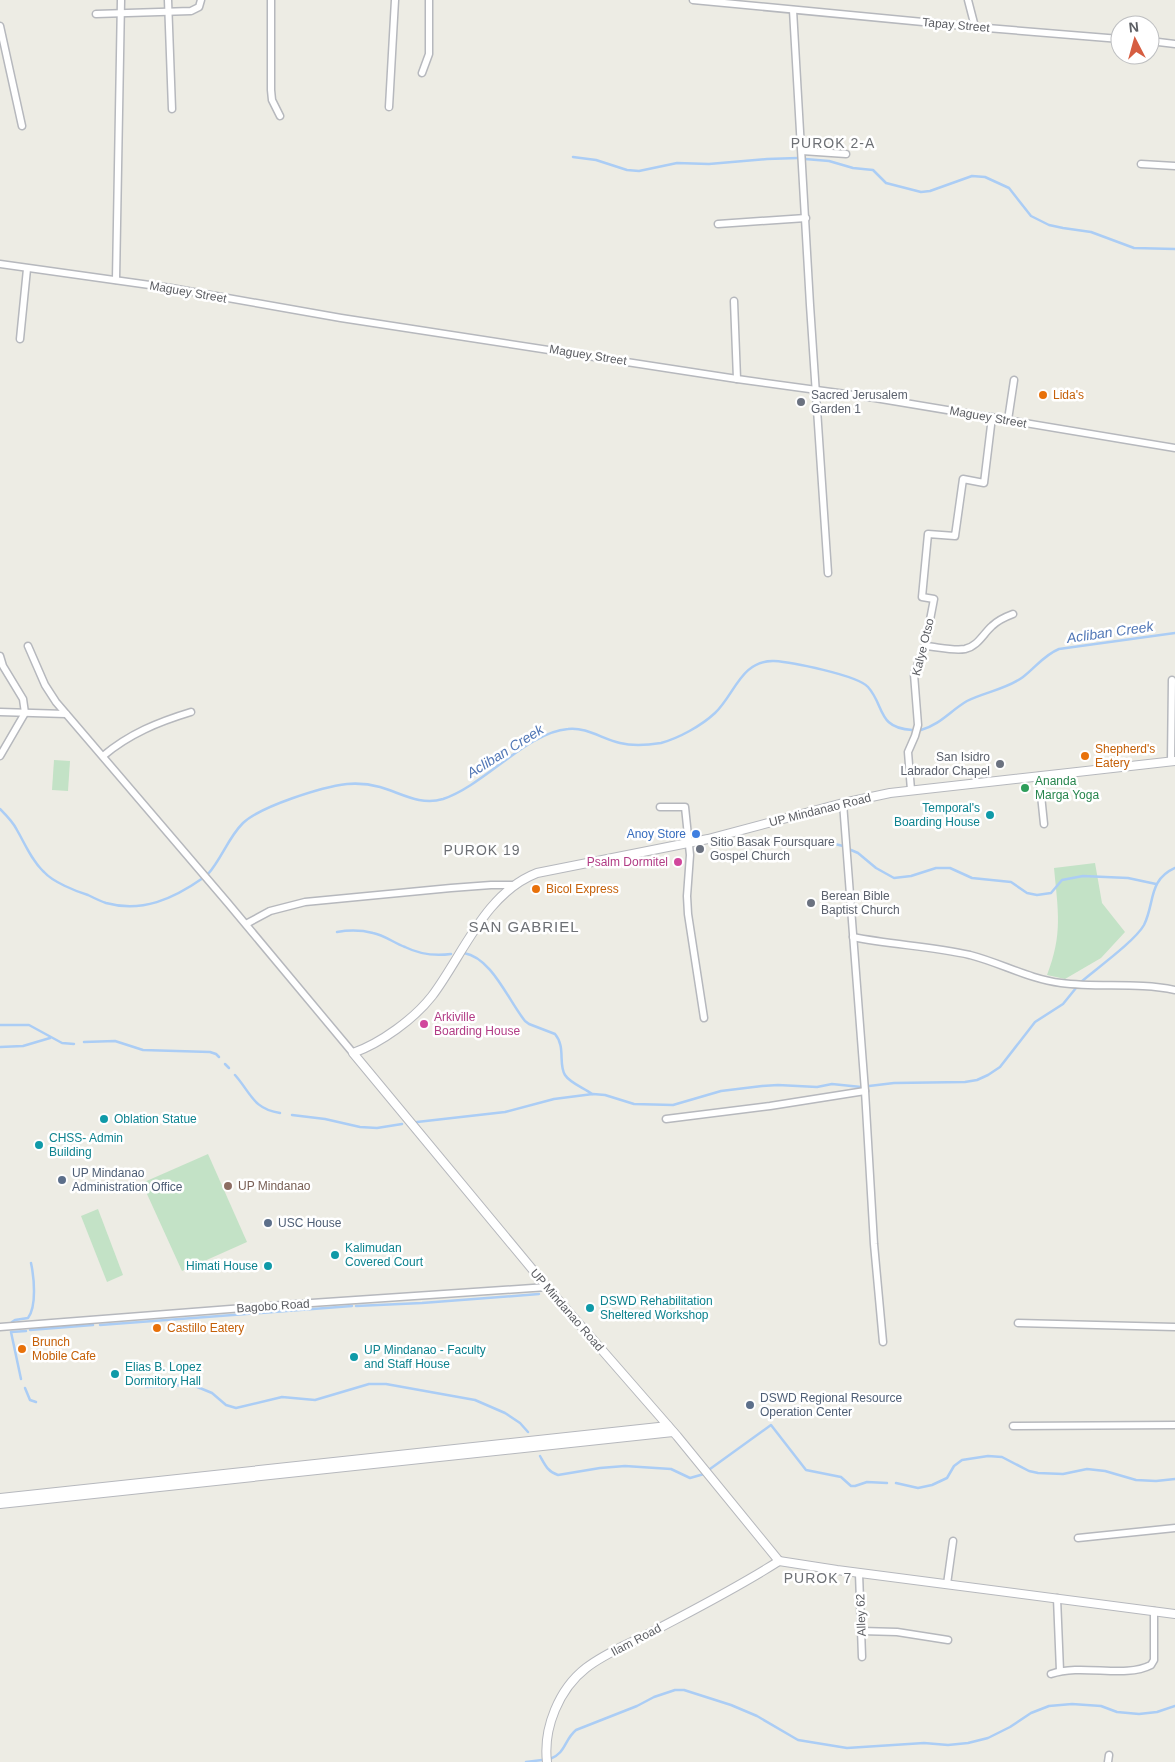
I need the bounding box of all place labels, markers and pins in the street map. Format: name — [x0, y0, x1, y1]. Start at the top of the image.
place label: Sacred Jerusalem Garden 1 — [811, 388, 908, 416]
place label: Lida's — [1053, 388, 1084, 402]
marker: Lida's — [1037, 389, 1049, 401]
marker: Sacred Jerusalem Garden 1 — [795, 396, 807, 408]
place label: Shepherd's Eatery — [1095, 742, 1155, 770]
place label: San Isidro Labrador Chapel — [901, 750, 990, 778]
marker: Shepherd's Eatery — [1079, 750, 1091, 762]
marker: San Isidro Labrador Chapel — [994, 758, 1006, 770]
place label: Ananda Marga Yoga — [1035, 774, 1099, 802]
marker: Ananda Marga Yoga — [1019, 782, 1031, 794]
place label: Temporal's Boarding House — [894, 801, 980, 829]
marker: Temporal's Boarding House — [984, 809, 996, 821]
place label: Anoy Store — [627, 827, 686, 841]
marker: Anoy Store — [690, 828, 702, 840]
place label: Sitio Basak Foursquare Gospel Church — [710, 835, 835, 863]
marker: Sitio Basak Foursquare Gospel Church — [694, 843, 706, 855]
place label: Psalm Dormitel — [587, 855, 668, 869]
marker: Psalm Dormitel — [672, 856, 684, 868]
place label: Bicol Express — [546, 882, 619, 896]
marker: Bicol Express — [530, 883, 542, 895]
place label: Berean Bible Baptist Church — [821, 889, 900, 917]
marker: Berean Bible Baptist Church — [805, 897, 817, 909]
place label: Arkiville Boarding House — [434, 1010, 520, 1038]
marker: Arkiville Boarding House — [418, 1018, 430, 1030]
place label: Oblation Statue — [114, 1112, 197, 1126]
marker: Oblation Statue — [98, 1113, 110, 1125]
place label: CHSS- Admin Building — [49, 1131, 123, 1159]
marker: CHSS- Admin Building — [33, 1139, 45, 1151]
place label: UP Mindanao Administration Office — [72, 1166, 183, 1194]
marker: UP Mindanao Administration Office — [56, 1174, 68, 1186]
place label: UP Mindanao — [238, 1179, 311, 1193]
marker: UP Mindanao — [222, 1180, 234, 1192]
place label: USC House — [278, 1216, 342, 1230]
marker: USC House — [262, 1217, 274, 1229]
place label: Kalimudan Covered Court — [345, 1241, 424, 1269]
marker: Kalimudan Covered Court — [329, 1249, 341, 1261]
place label: Himati House — [186, 1259, 258, 1273]
marker: Himati House — [262, 1260, 274, 1272]
place label: DSWD Rehabilitation Sheltered Workshop — [600, 1294, 713, 1322]
marker: DSWD Rehabilitation Sheltered Workshop — [584, 1302, 596, 1314]
place label: Castillo Eatery — [167, 1321, 244, 1335]
marker: Castillo Eatery — [151, 1322, 163, 1334]
place label: Brunch Mobile Cafe — [32, 1335, 96, 1363]
marker: Brunch Mobile Cafe — [16, 1343, 28, 1355]
place label: UP Mindanao - Faculty and Staff House — [364, 1343, 486, 1371]
marker: UP Mindanao - Faculty and Staff House — [348, 1351, 360, 1363]
place label: Elias B. Lopez Dormitory Hall — [125, 1360, 202, 1388]
marker: Elias B. Lopez Dormitory Hall — [109, 1368, 121, 1380]
place label: DSWD Regional Resource Operation Center — [760, 1391, 902, 1419]
marker: DSWD Regional Resource Operation Center — [744, 1399, 756, 1411]

